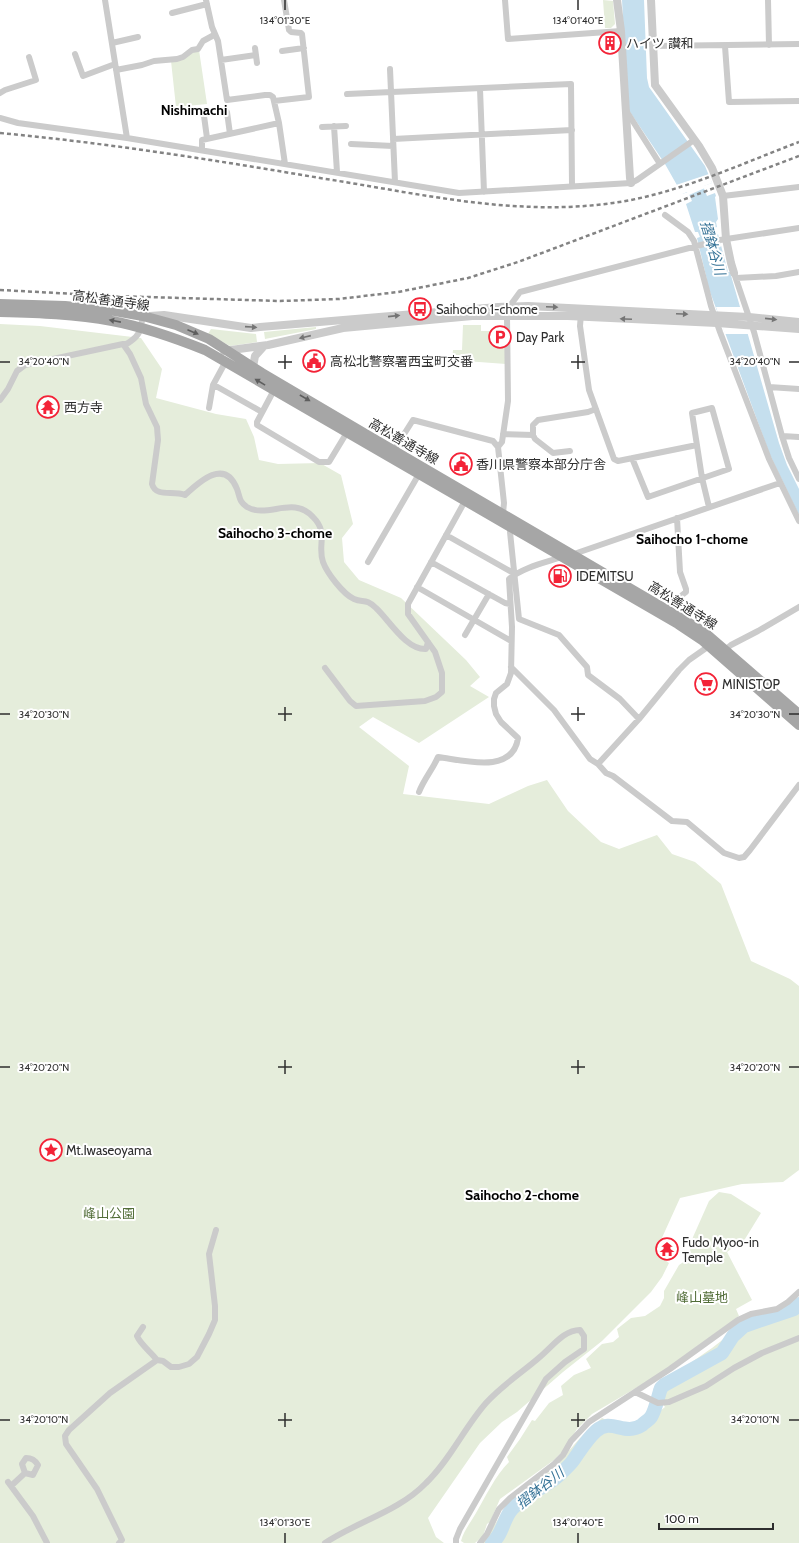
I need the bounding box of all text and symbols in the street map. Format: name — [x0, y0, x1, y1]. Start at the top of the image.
text: 134°01'30"E — [260, 14, 311, 27]
text: 134°01'40"E — [553, 14, 604, 27]
building icon: ハイツ 讃和 — [597, 30, 623, 56]
place label: ハイツ 讃和 — [626, 35, 694, 51]
district label: Nishimachi — [161, 101, 227, 119]
water label: 摺鉢谷川 — [697, 219, 730, 279]
street label: 高松善通寺線 — [71, 287, 151, 313]
bus stop icon: Saihocho 1-chome — [407, 296, 433, 322]
place label: Saihocho 1-chome — [436, 301, 538, 317]
one-way arrow — [546, 304, 559, 310]
one-way arrow — [676, 310, 688, 317]
one-way arrow — [388, 313, 400, 319]
one-way arrow — [620, 315, 632, 322]
one-way arrow — [765, 316, 777, 322]
one-way arrow — [109, 318, 121, 324]
one-way arrow — [245, 324, 258, 330]
parking icon: Day Park — [487, 324, 513, 350]
one-way arrow — [188, 329, 200, 335]
place label: Day Park — [516, 329, 564, 345]
one-way arrow — [299, 334, 311, 340]
public building icon: 高松北警察署西宝町交番 — [301, 348, 327, 374]
place label: 高松北警察署西宝町交番 — [330, 353, 473, 369]
text: 34°20'40"N — [19, 355, 69, 368]
text: 34°20'40"N — [730, 355, 780, 368]
one-way arrow — [254, 378, 266, 385]
temple icon: 西方寺 — [35, 394, 61, 420]
one-way arrow — [299, 394, 311, 401]
place label: 西方寺 — [64, 399, 103, 415]
street label: 高松善通寺線 — [366, 415, 442, 467]
public building icon: 香川県警察本部分庁舎 — [448, 451, 474, 477]
place label: 香川県警察本部分庁舎 — [476, 456, 606, 472]
district label: Saihocho 3-chome — [218, 524, 332, 542]
district label: Saihocho 1-chome — [636, 530, 748, 548]
fuel station icon: IDEMITSU — [547, 563, 573, 589]
place label: IDEMITSU — [576, 568, 634, 584]
street label: 高松善通寺線 — [646, 578, 720, 632]
supermarket icon: MINISTOP — [693, 671, 719, 697]
place label: MINISTOP — [722, 676, 780, 692]
text: 34°20'30"N — [19, 708, 69, 721]
text: 34°20'30"N — [730, 708, 780, 721]
text: 34°20'20"N — [19, 1061, 69, 1074]
text: 34°20'20"N — [730, 1061, 780, 1074]
place icon: Mt.Iwaseoyama — [38, 1137, 64, 1163]
place label: Mt.Iwaseoyama — [66, 1142, 152, 1158]
district label: Saihocho 2-chome — [465, 1186, 579, 1204]
park label: 峰山公園 — [83, 1205, 135, 1221]
place label: Fudo Myoo-in Temple — [682, 1234, 759, 1265]
temple icon: Fudo Myoo-in Temple — [654, 1236, 680, 1262]
park label: 峰山墓地 — [676, 1289, 728, 1305]
text: 34°20'10"N — [20, 1413, 68, 1426]
text: 34°20'10"N — [731, 1413, 779, 1426]
water label: 摺鉢谷川 — [512, 1462, 569, 1512]
scale bar — [659, 1505, 773, 1531]
text: 100 m — [665, 1511, 699, 1526]
text: 134°01'30"E — [260, 1516, 311, 1529]
text: 134°01'40"E — [553, 1516, 604, 1529]

